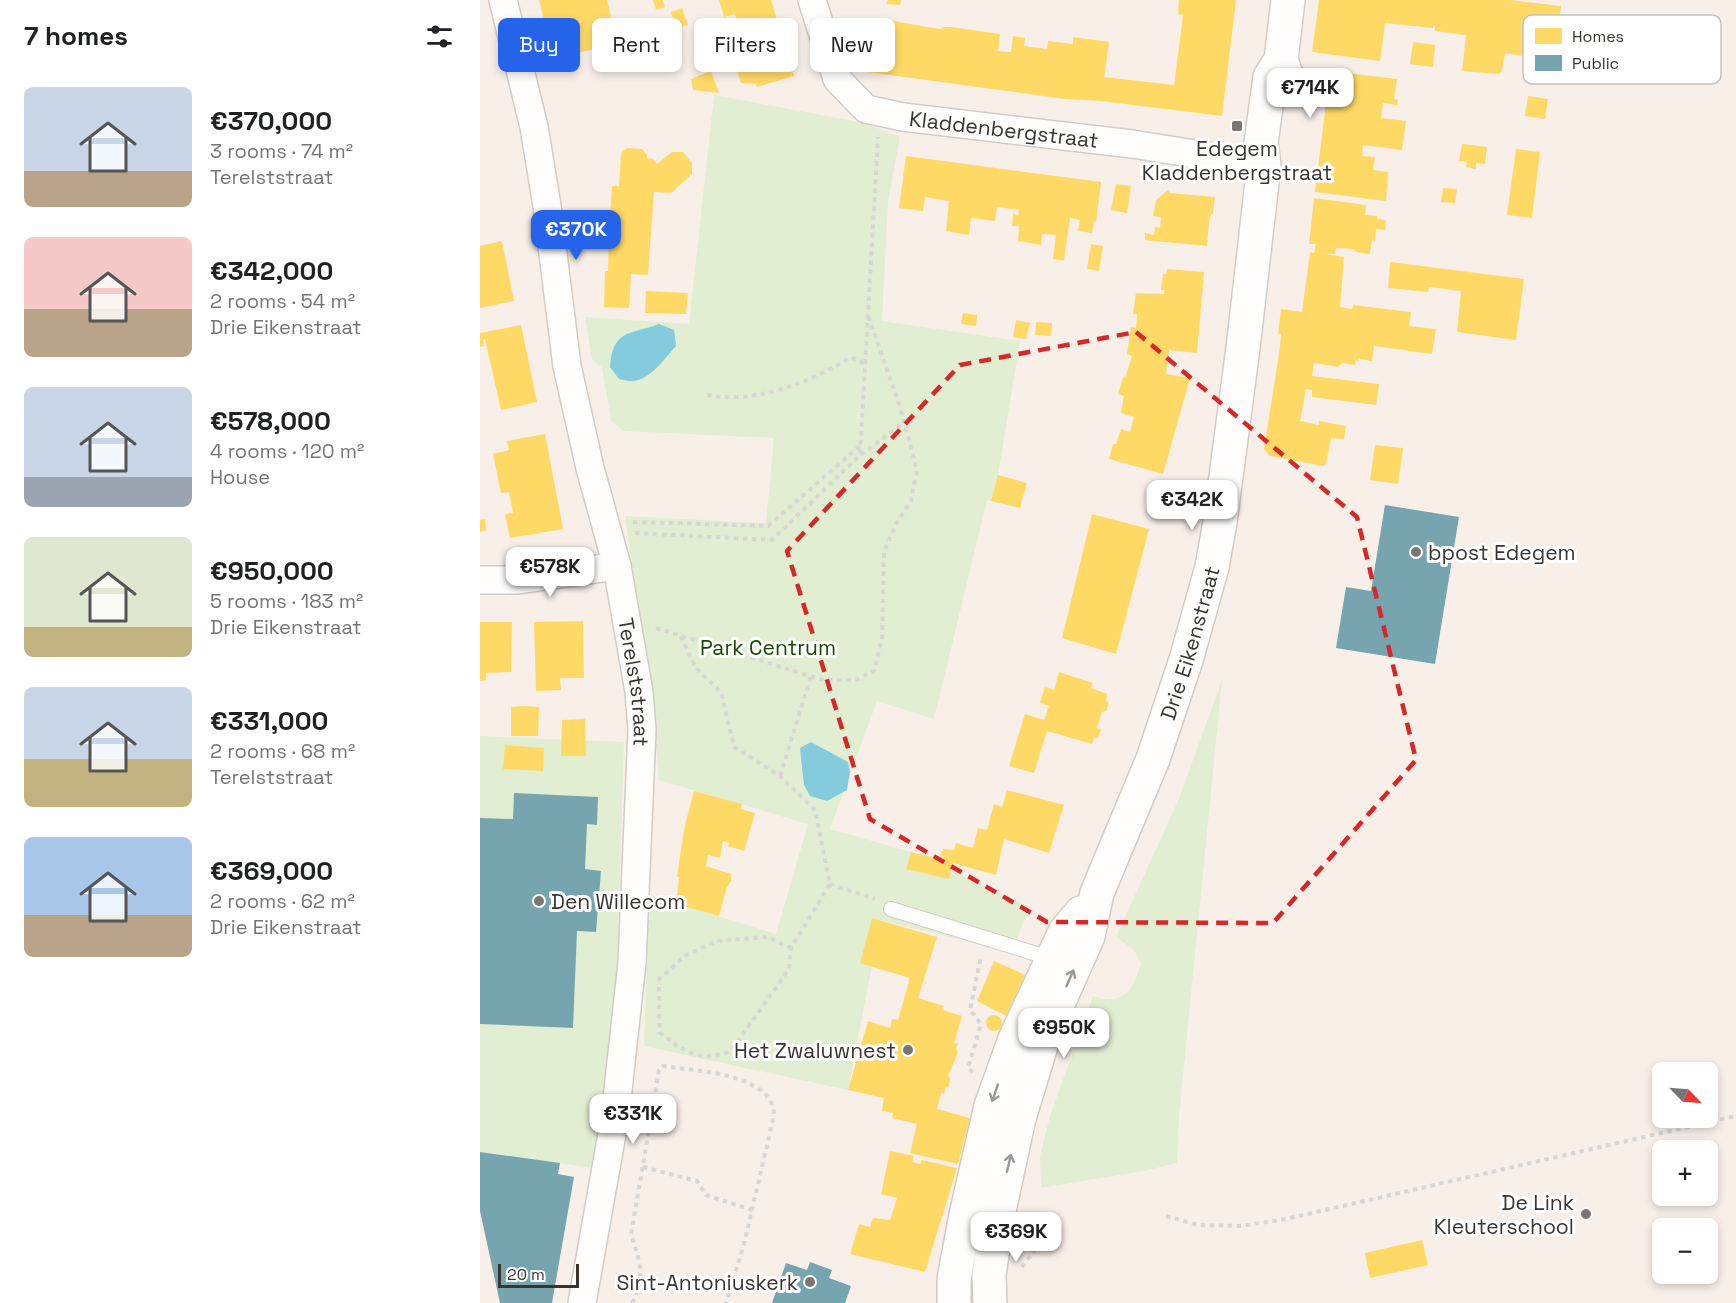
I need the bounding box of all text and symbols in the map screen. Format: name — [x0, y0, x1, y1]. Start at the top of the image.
legend — [1523, 15, 1721, 84]
chip: Buy — [498, 18, 580, 72]
chip: Rent — [592, 18, 682, 72]
chip: Filters — [694, 18, 798, 72]
chip: New — [810, 18, 895, 72]
text: 7 homes — [24, 19, 128, 53]
icon: filters — [423, 20, 456, 53]
text: Homes — [1572, 26, 1624, 47]
text: Public — [1572, 53, 1619, 74]
pin: €714K — [1268, 68, 1352, 119]
text: €714K — [1281, 74, 1339, 100]
text: €370,000 — [210, 104, 332, 138]
street label: Kladdenbergstraat — [908, 104, 1100, 153]
icon: home — [72, 111, 144, 183]
marker: Edegem Kladdenbergstraat — [1230, 119, 1244, 133]
place label: Edegem Kladdenbergstraat — [1142, 135, 1332, 186]
text: 3 rooms · 74 m² — [210, 138, 353, 164]
text: Terelststraat — [210, 164, 333, 190]
pin: €370K — [534, 210, 618, 261]
text: €370K — [545, 216, 607, 242]
text: €342,000 — [210, 254, 333, 288]
icon: home — [72, 261, 144, 333]
text: 2 rooms · 54 m² — [210, 288, 355, 314]
text: Drie Eikenstraat — [210, 314, 361, 340]
text: €578,000 — [210, 404, 331, 438]
icon: home — [72, 411, 144, 483]
text: 4 rooms · 120 m² — [210, 438, 364, 464]
text: House — [210, 464, 270, 490]
pin: €342K — [1150, 480, 1234, 531]
text: €342K — [1161, 486, 1223, 512]
place label: bpost Edegem — [1428, 539, 1576, 566]
marker: bpost Edegem — [1409, 545, 1423, 559]
pin: €578K — [508, 547, 592, 598]
text: €578K — [520, 553, 580, 579]
text: €950,000 — [210, 554, 334, 588]
icon: home — [72, 561, 144, 633]
street label: Drie Eikenstraat — [1154, 563, 1225, 723]
text: 5 rooms · 183 m² — [210, 588, 363, 614]
text: Drie Eikenstraat — [210, 614, 361, 640]
street label: Terelststraat — [613, 616, 656, 747]
park label: Park Centrum — [700, 634, 836, 661]
text: €331,000 — [210, 704, 328, 738]
icon: home — [72, 711, 144, 783]
text: 2 rooms · 68 m² — [210, 738, 355, 764]
text: Terelststraat — [210, 764, 333, 790]
text: €369,000 — [210, 854, 333, 888]
icon: home — [72, 861, 144, 933]
text: 2 rooms · 62 m² — [210, 888, 355, 914]
place label: Den Willecom — [551, 888, 685, 915]
marker: Den Willecom — [532, 894, 546, 908]
text: Drie Eikenstraat — [210, 914, 361, 940]
one-way arrow — [1065, 969, 1076, 988]
pin: €950K — [1022, 1008, 1106, 1059]
text: €950K — [1032, 1014, 1096, 1040]
place label: Het Zwaluwnest — [734, 1037, 896, 1064]
marker: Het Zwaluwnest — [901, 1043, 915, 1057]
north arrow — [1652, 1062, 1718, 1128]
map controls — [1652, 1062, 1718, 1284]
one-way arrow — [989, 1084, 1000, 1102]
pin: €331K — [591, 1094, 675, 1145]
text: €331K — [603, 1100, 663, 1126]
button: + — [1652, 1140, 1718, 1206]
one-way arrow — [1004, 1154, 1016, 1173]
place label: De Link Kleuterschool — [1434, 1189, 1574, 1240]
marker: De Link Kleuterschool — [1579, 1207, 1593, 1221]
pin: €369K — [974, 1212, 1058, 1263]
text: €369K — [985, 1218, 1047, 1244]
button: − — [1652, 1218, 1718, 1284]
scale bar — [498, 1261, 579, 1288]
text: 20 m — [507, 1264, 545, 1285]
place label: Sint-Antoniuskerk — [616, 1269, 798, 1296]
marker: Sint-Antoniuskerk — [803, 1275, 817, 1289]

